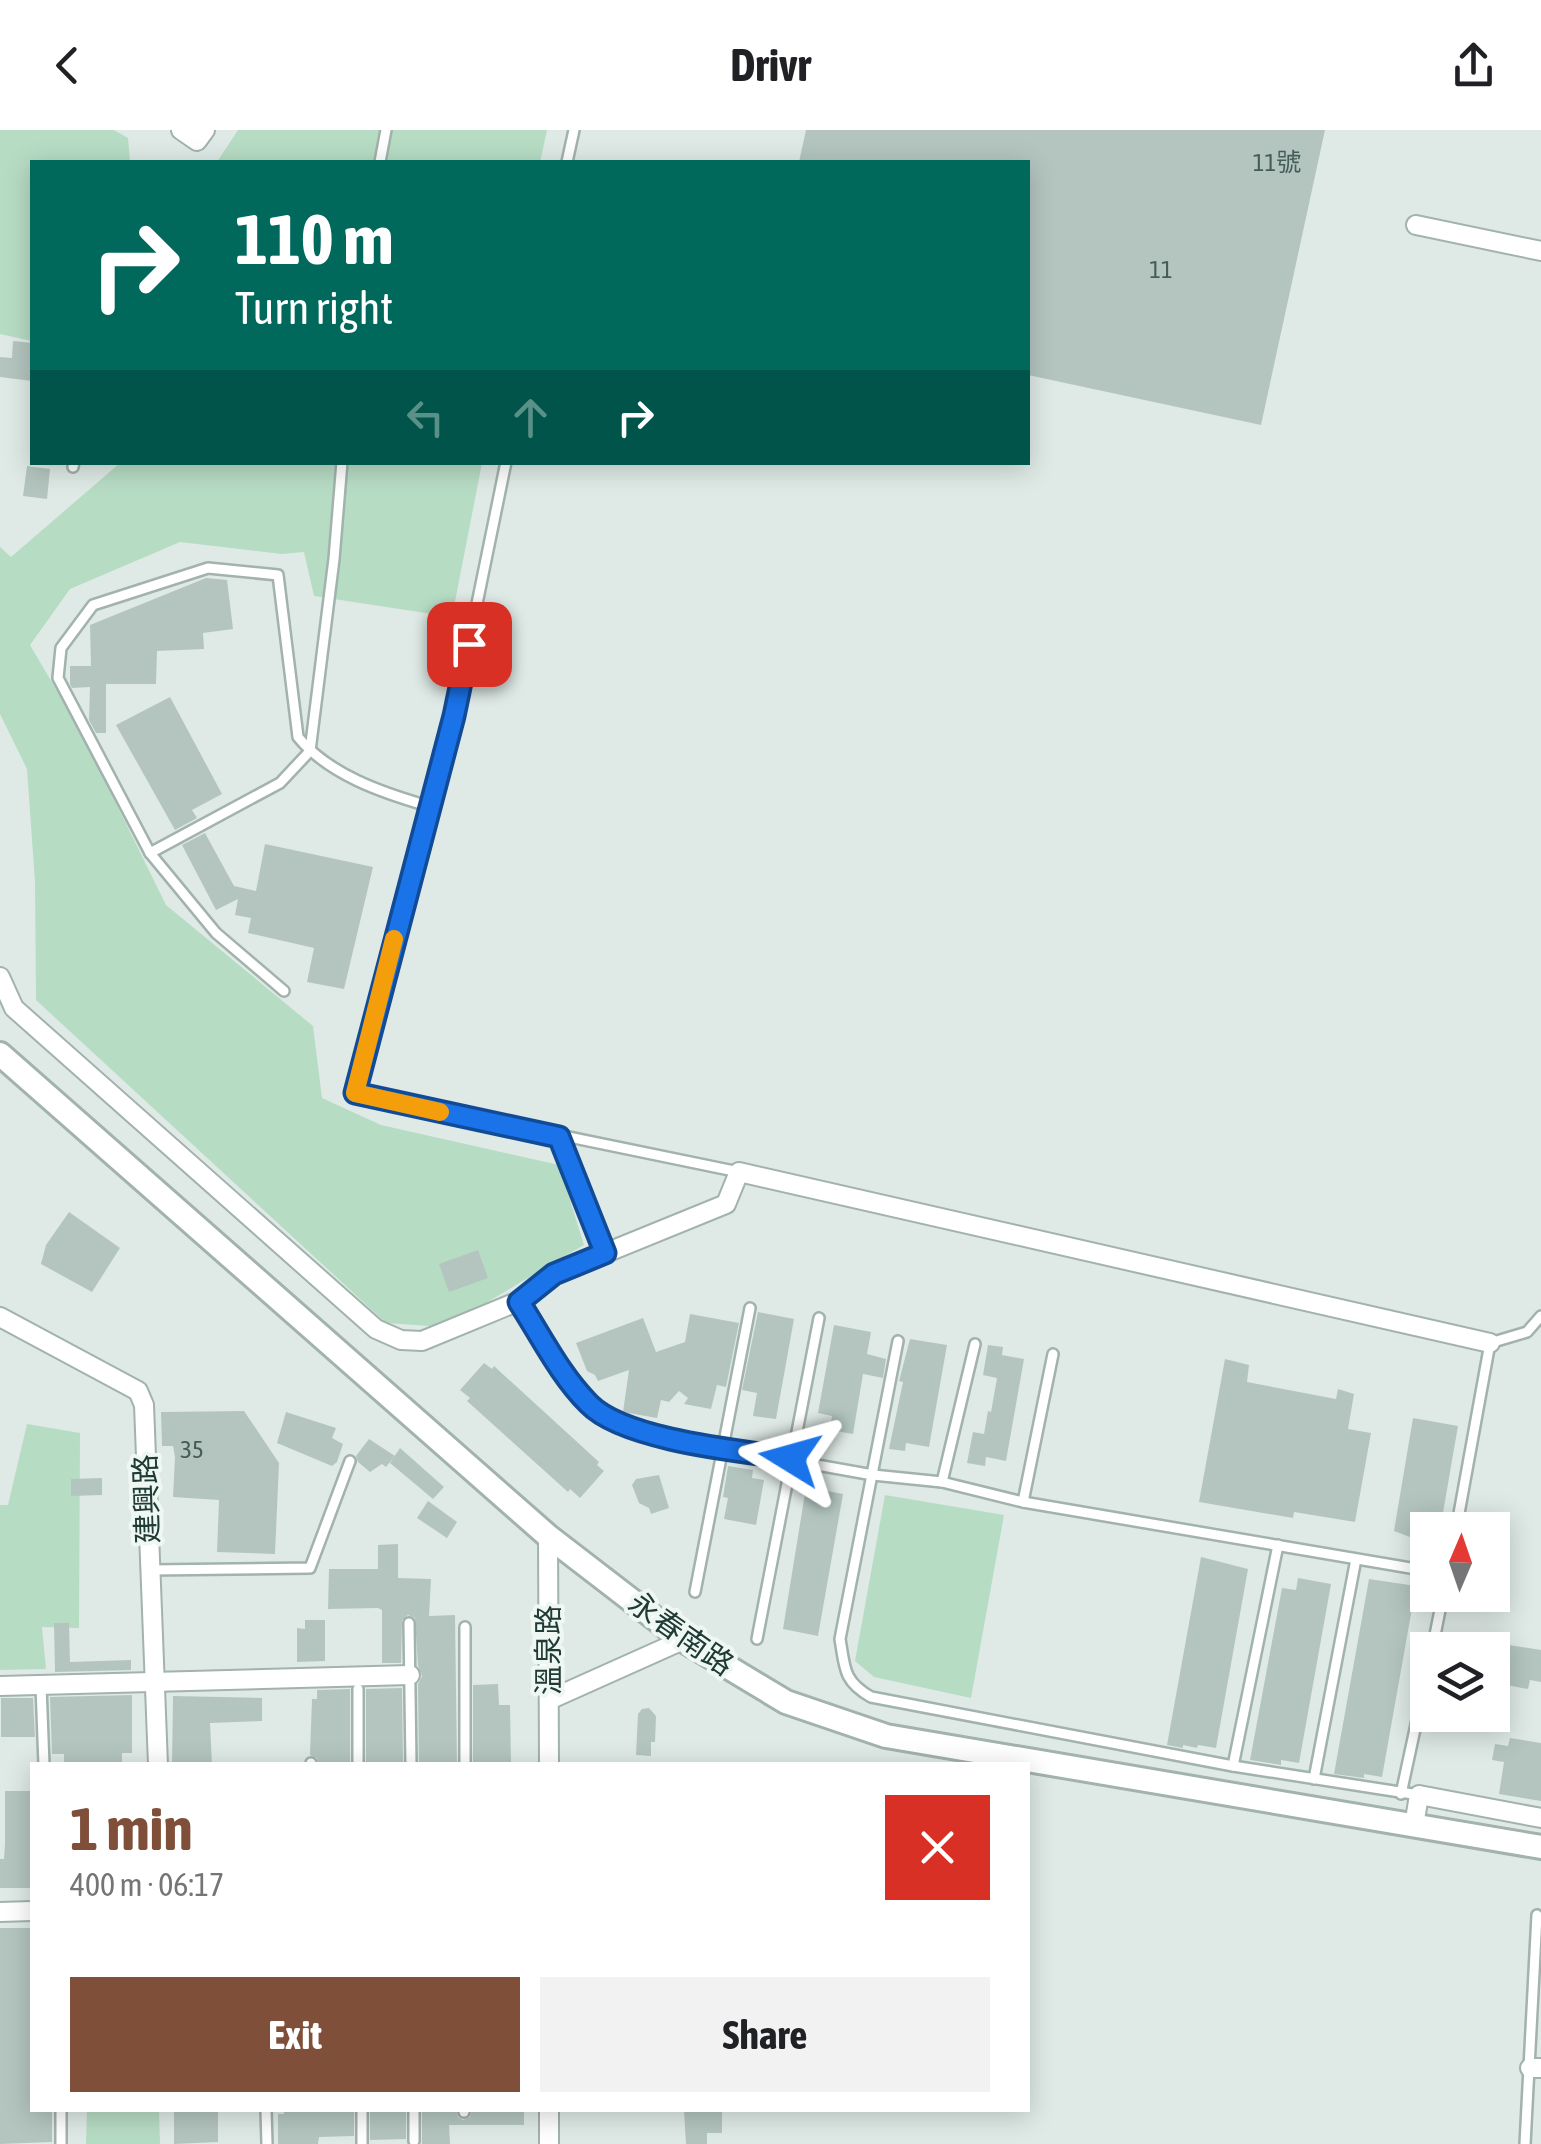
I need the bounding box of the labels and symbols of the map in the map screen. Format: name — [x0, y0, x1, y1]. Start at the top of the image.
house number: 11號 — [1253, 148, 1301, 176]
house number: 11 — [1149, 255, 1173, 283]
pin — [427, 602, 512, 687]
position arrow — [738, 1406, 842, 1510]
house number: 35 — [180, 1435, 204, 1463]
street label: 建興路 — [127, 1453, 165, 1545]
north arrow — [1410, 1512, 1510, 1612]
street label: 永春南路 — [623, 1585, 740, 1682]
street label: 溫泉路 — [531, 1605, 565, 1695]

